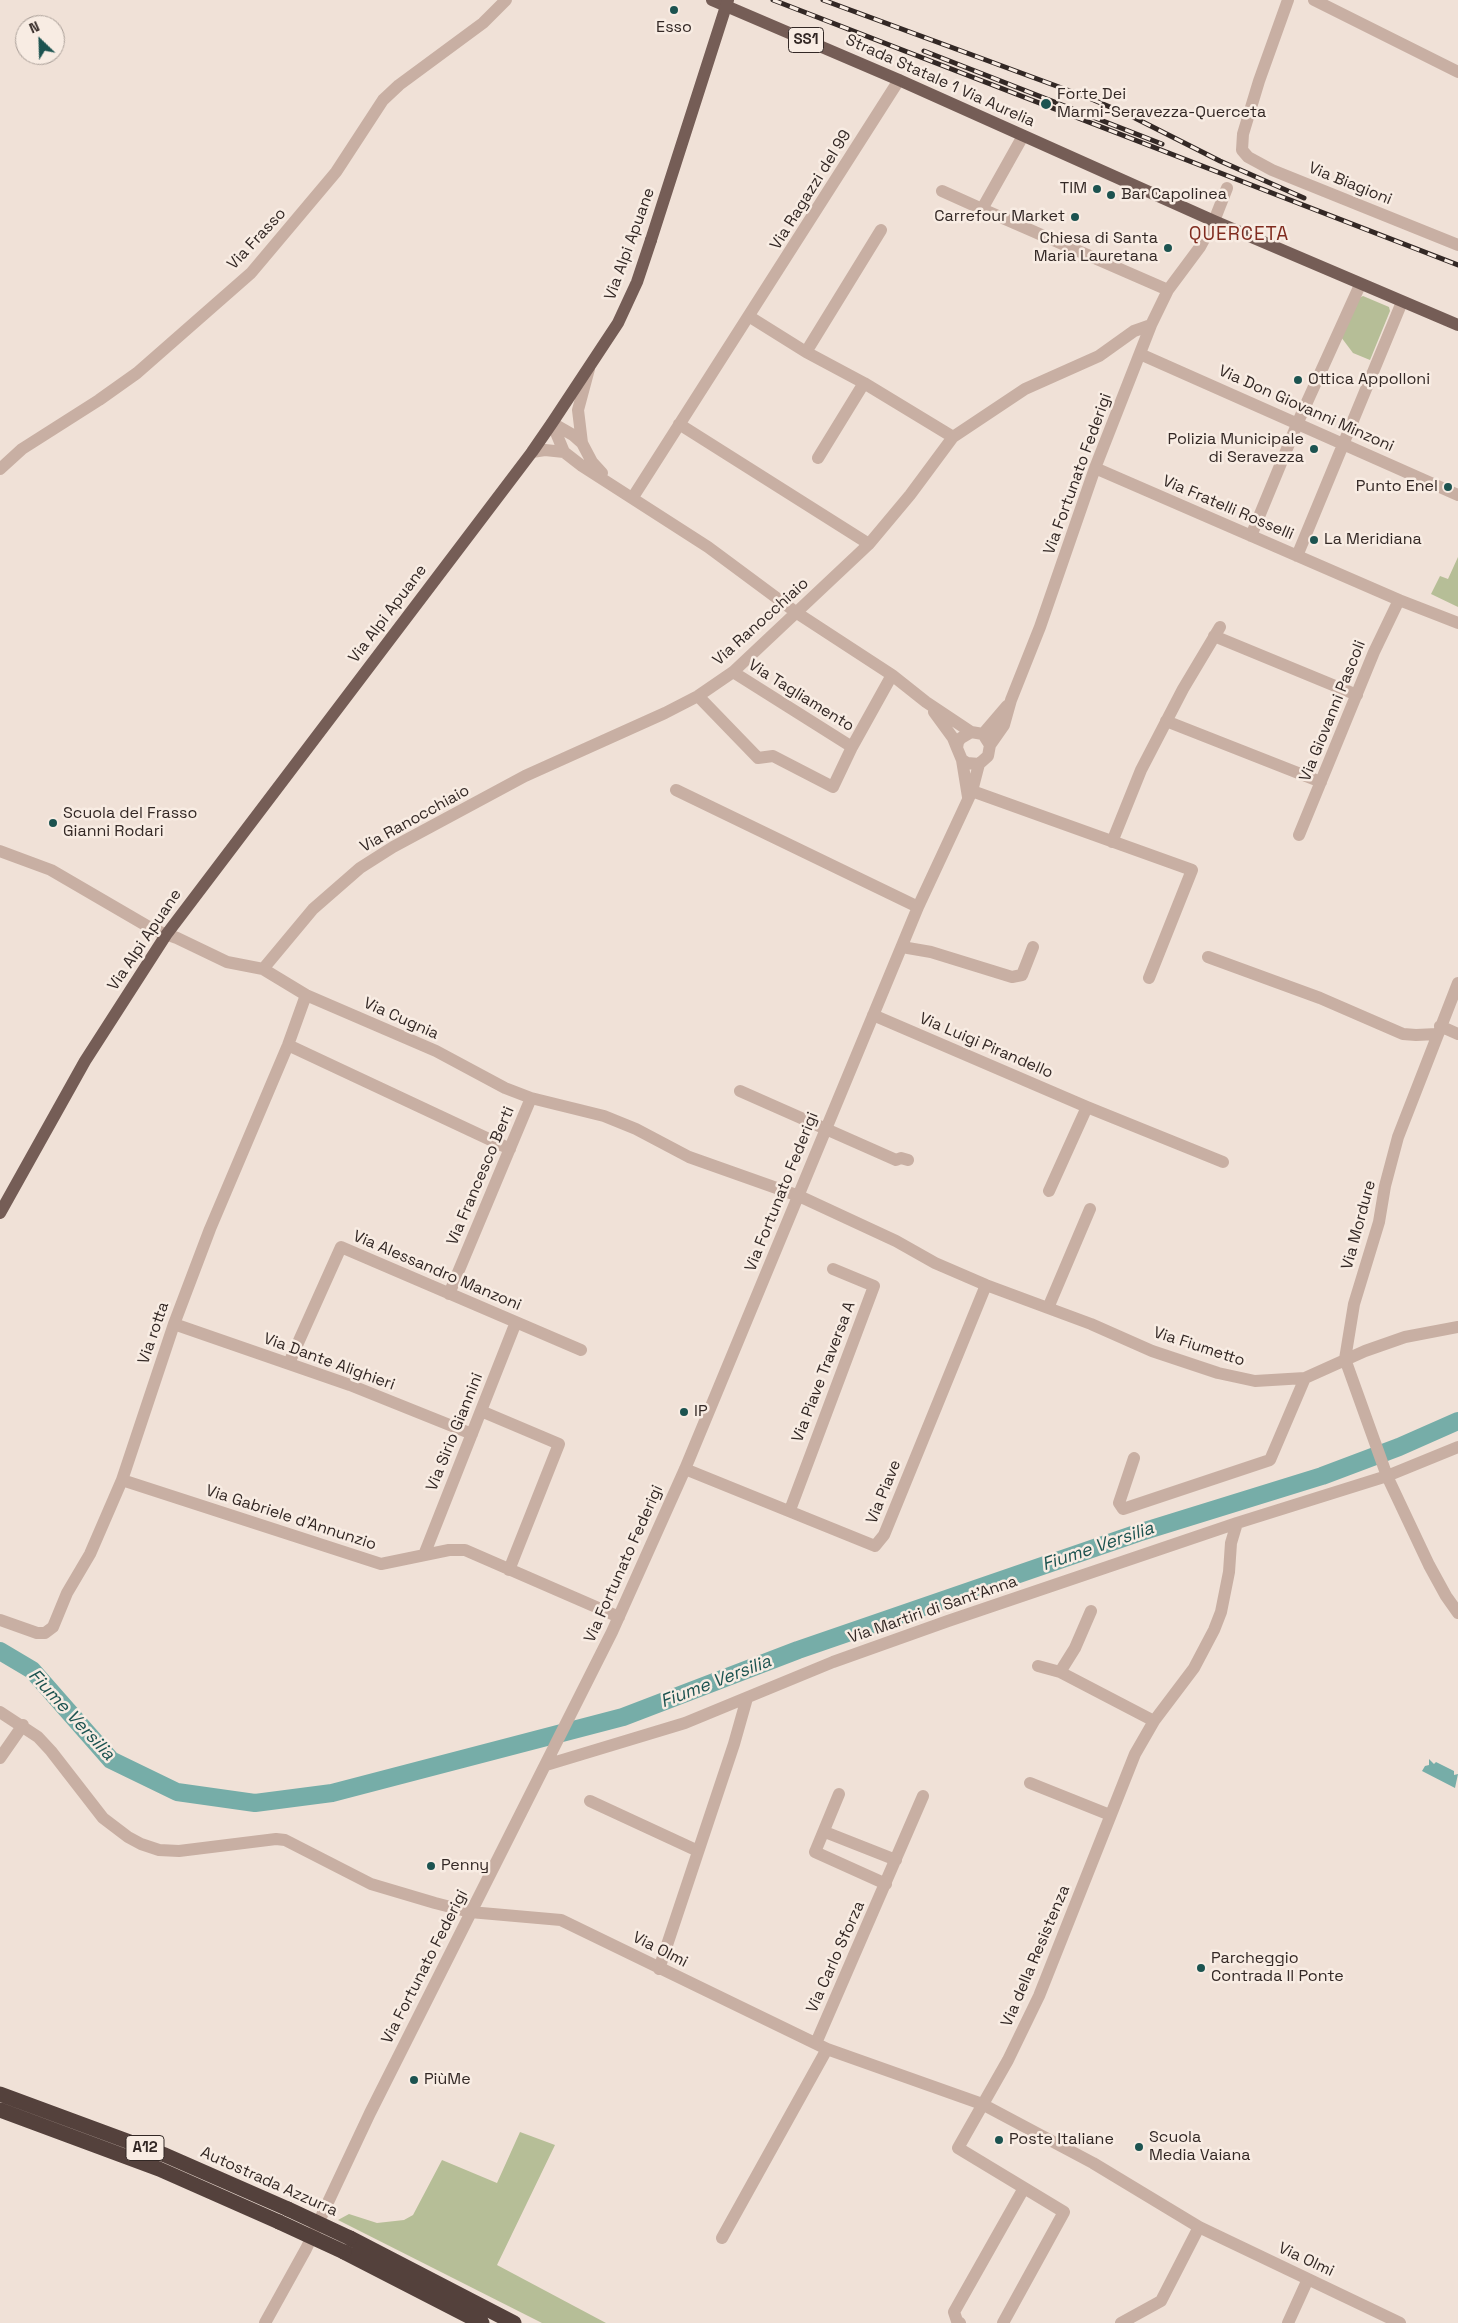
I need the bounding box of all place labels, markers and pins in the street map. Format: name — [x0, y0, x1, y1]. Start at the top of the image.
marker: Esso — [668, 4, 680, 16]
place label: Esso — [656, 18, 692, 38]
place label: Forte Dei Marmi-Seravezza-Querceta — [1057, 85, 1266, 123]
marker: Forte Dei Marmi-Seravezza-Querceta — [1039, 97, 1053, 111]
place label: TIM — [1060, 179, 1087, 199]
marker: TIM — [1091, 183, 1103, 195]
place label: Bar Capolinea — [1121, 185, 1227, 205]
marker: Bar Capolinea — [1105, 189, 1117, 201]
place label: Carrefour Market — [934, 207, 1065, 227]
marker: Carrefour Market — [1069, 211, 1081, 223]
place label: Chiesa di Santa Maria Lauretana — [1034, 229, 1158, 267]
marker: Chiesa di Santa Maria Lauretana — [1162, 242, 1174, 254]
place label: Ottica Appolloni — [1308, 370, 1430, 390]
marker: Ottica Appolloni — [1292, 374, 1304, 386]
place label: Polizia Municipale di Seravezza — [1168, 430, 1304, 468]
marker: Polizia Municipale di Seravezza — [1308, 443, 1320, 455]
place label: Punto Enel — [1356, 477, 1438, 497]
marker: Punto Enel — [1442, 481, 1454, 493]
place label: La Meridiana — [1324, 530, 1422, 550]
marker: La Meridiana — [1308, 534, 1320, 546]
place label: Scuola del Frasso Gianni Rodari — [63, 804, 197, 842]
marker: Scuola del Frasso Gianni Rodari — [47, 817, 59, 829]
place label: IP — [694, 1402, 708, 1422]
marker: IP — [678, 1406, 690, 1418]
place label: Penny — [441, 1856, 489, 1876]
marker: Penny — [425, 1860, 437, 1872]
place label: Parcheggio Contrada Il Ponte — [1211, 1949, 1344, 1987]
marker: Parcheggio Contrada Il Ponte — [1195, 1962, 1207, 1974]
place label: PiùMe — [424, 2070, 471, 2090]
marker: PiùMe — [408, 2074, 420, 2086]
place label: Scuola Media Vaiana — [1149, 2128, 1251, 2166]
place label: Poste Italiane — [1009, 2130, 1114, 2150]
marker: Poste Italiane — [993, 2134, 1005, 2146]
marker: Scuola Media Vaiana — [1133, 2141, 1145, 2153]

